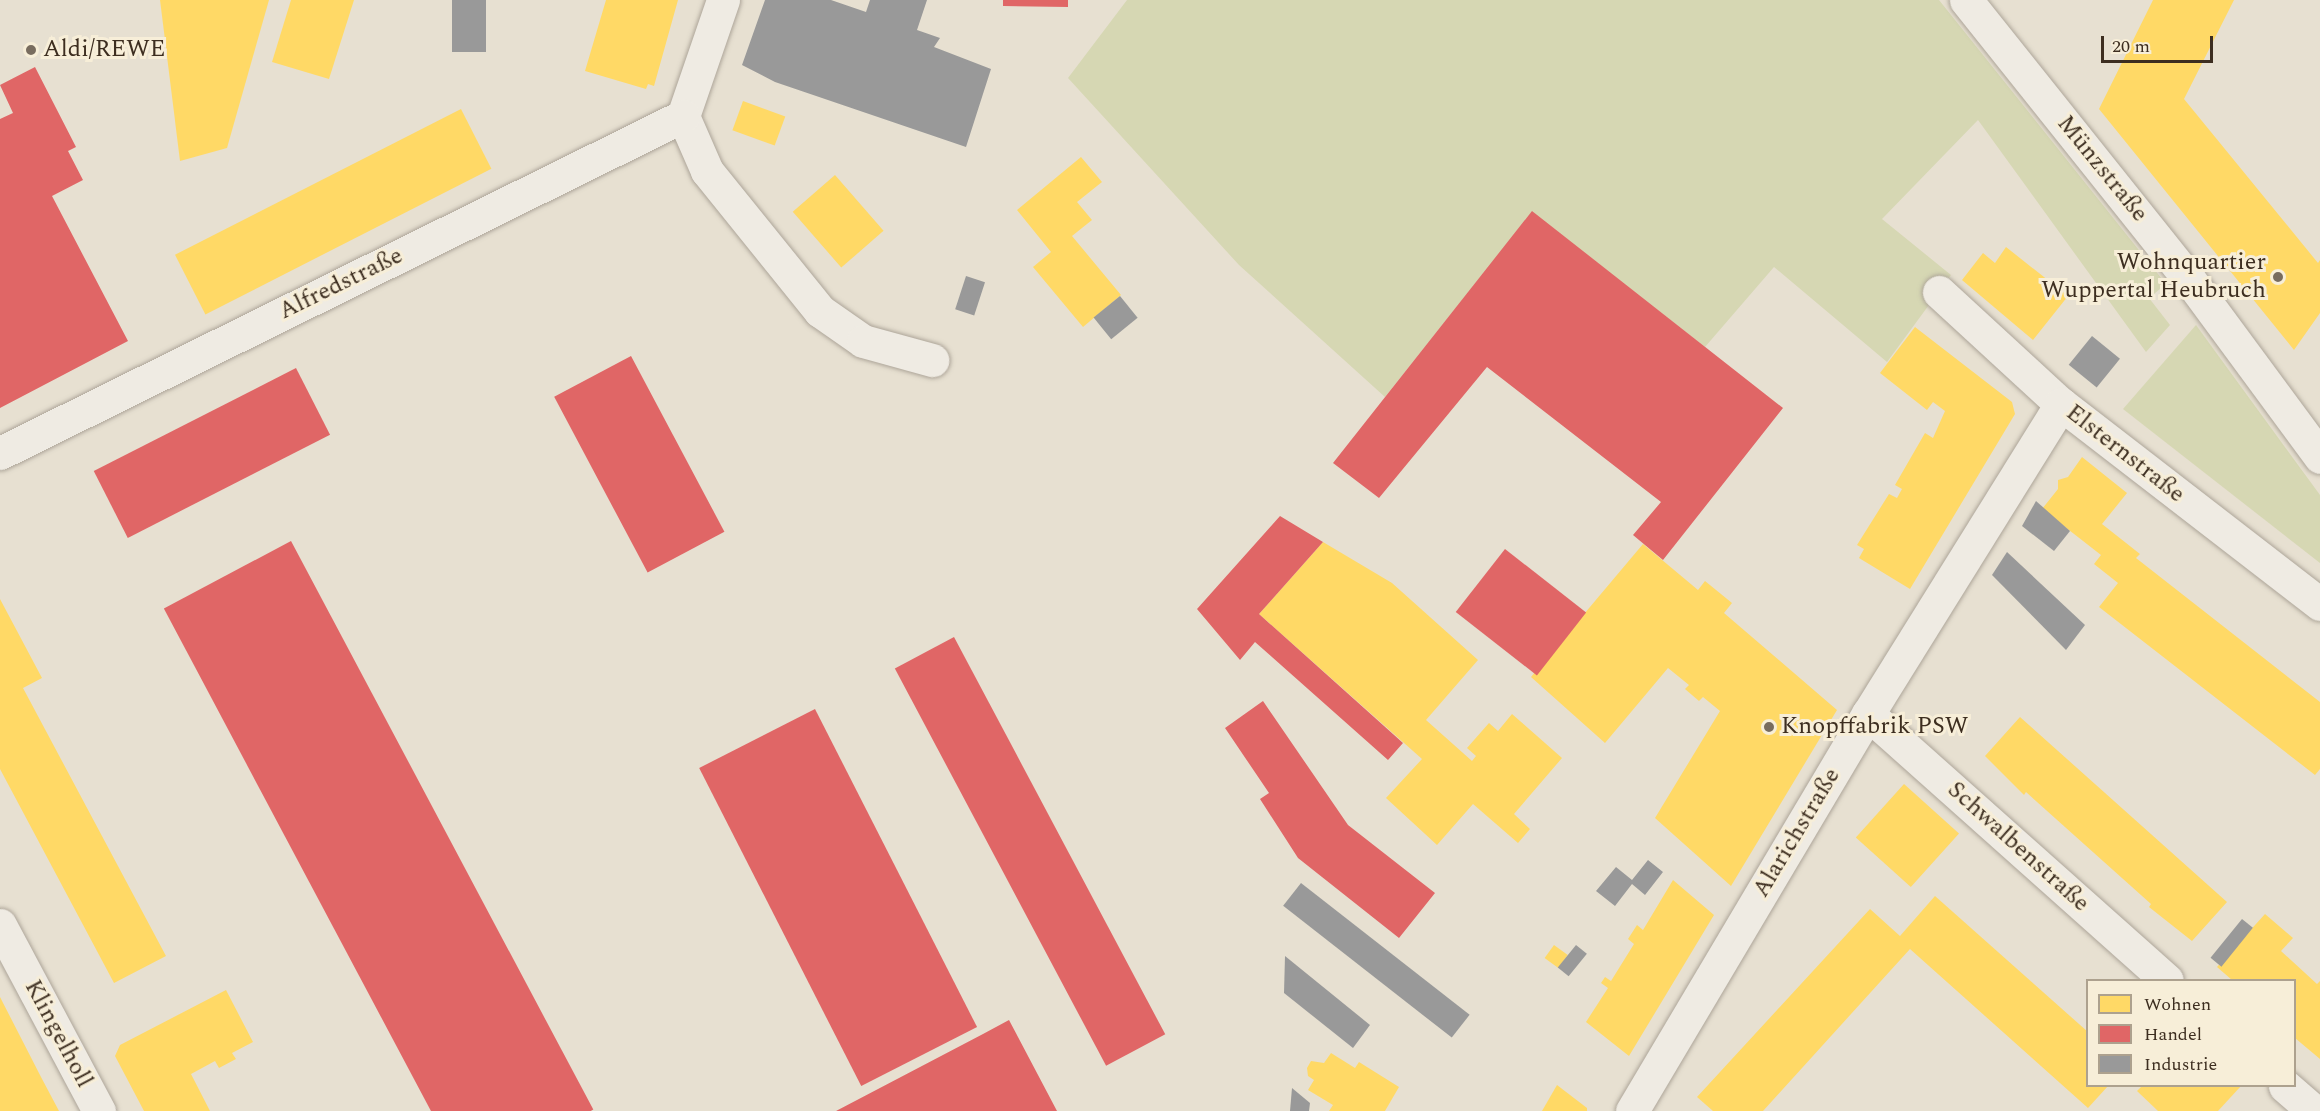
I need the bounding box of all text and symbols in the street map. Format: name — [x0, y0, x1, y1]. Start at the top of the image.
scale bar — [2104, 24, 2216, 62]
text: 20 m — [2112, 33, 2150, 60]
place label: Aldi/REWE — [43, 36, 165, 64]
marker: Aldi/REWE — [24, 43, 38, 57]
street label: Münzstraße — [2050, 110, 2154, 228]
street label: Alfredstraße — [274, 242, 408, 326]
place label: Wohnquartier Wuppertal Heubruch — [2041, 249, 2266, 305]
marker: Wohnquartier Wuppertal Heubruch — [2271, 270, 2285, 284]
street label: Elsternstraße — [2060, 399, 2190, 509]
place label: Knopffabrik PSW — [1781, 713, 1968, 741]
marker: Knopffabrik PSW — [1762, 720, 1776, 734]
street label: Alarichstraße — [1747, 763, 1847, 903]
street label: Schwalbenstraße — [1941, 776, 2095, 918]
street label: Klingelholl — [18, 975, 98, 1093]
legend — [2086, 979, 2296, 1087]
text: Wohnen — [2144, 991, 2211, 1018]
text: Handel — [2144, 1021, 2202, 1048]
text: Industrie — [2144, 1051, 2217, 1078]

